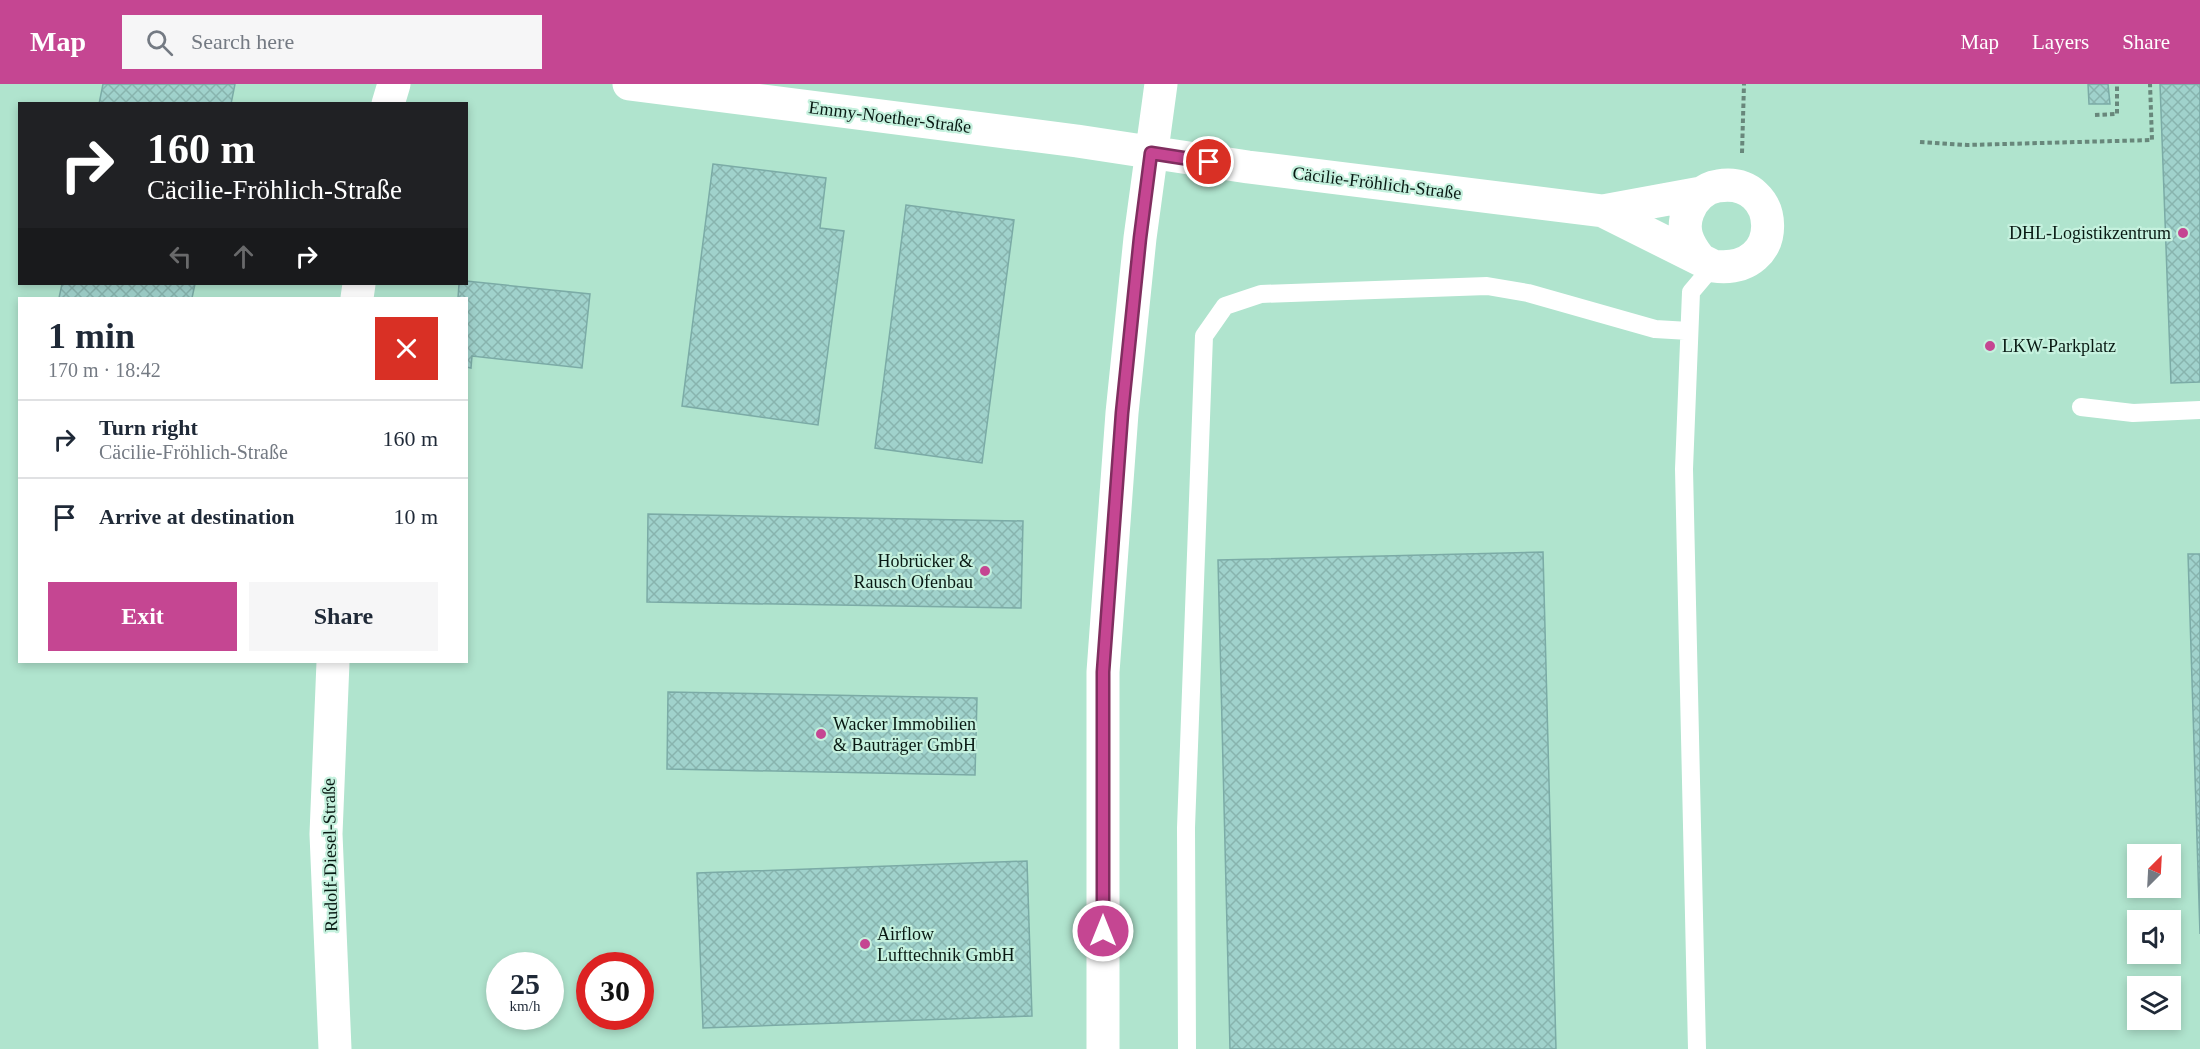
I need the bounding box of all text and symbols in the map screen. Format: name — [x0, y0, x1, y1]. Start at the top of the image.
search box — [122, 15, 542, 69]
text: Map — [30, 26, 86, 57]
icon: search — [143, 26, 176, 59]
text: Search here — [191, 29, 294, 54]
text: Map — [1961, 30, 1999, 54]
text: Layers — [2032, 30, 2089, 54]
text: Share — [2122, 30, 2170, 54]
street label: Emmy-Noether-Straße — [808, 97, 972, 137]
icon: right — [48, 126, 126, 204]
text: 160 m — [147, 126, 256, 172]
pin — [1183, 136, 1234, 187]
icon: arrive — [1192, 145, 1225, 178]
street label: Cäcilie-Fröhlich-Straße — [1291, 163, 1463, 203]
text: Cäcilie-Fröhlich-Straße — [147, 175, 402, 205]
place label: DHL-Logistikzentrum — [2009, 223, 2171, 243]
marker: DHL-Logistikzentrum — [2176, 226, 2190, 240]
icon: left — [164, 240, 197, 273]
icon: ahead — [227, 240, 260, 273]
icon: right — [290, 240, 323, 273]
text: 1 min — [48, 316, 135, 356]
button: close — [375, 317, 438, 380]
place label: LKW-Parkplatz — [2002, 336, 2116, 356]
marker: LKW-Parkplatz — [1983, 339, 1997, 353]
text: 170 m · 18:42 — [48, 359, 161, 381]
text: Turn right — [99, 415, 198, 440]
icon: right — [48, 423, 81, 456]
text: 160 m — [382, 426, 438, 451]
text: Cäcilie-Fröhlich-Straße — [99, 441, 288, 463]
icon: arrive — [48, 501, 81, 534]
text: Arrive at destination — [99, 504, 295, 529]
text: 10 m — [393, 504, 438, 529]
place label: Hobrücker & Rausch Ofenbau — [854, 551, 973, 592]
marker: Hobrücker & Rausch Ofenbau — [978, 564, 992, 578]
button: Exit — [48, 582, 237, 651]
button: Share — [249, 582, 438, 651]
place label: Wacker Immobilien & Bauträger GmbH — [833, 714, 976, 755]
marker: Wacker Immobilien & Bauträger GmbH — [814, 727, 828, 741]
street label: Rudolf-Diesel-Straße — [319, 778, 341, 932]
north arrow — [2127, 844, 2181, 898]
map controls — [2127, 844, 2181, 1030]
position arrow — [1071, 899, 1135, 963]
button: sound — [2127, 910, 2181, 964]
place label: Airflow Lufttechnik GmbH — [877, 924, 1014, 965]
marker: Airflow Lufttechnik GmbH — [858, 937, 872, 951]
speed limit sign: 30 — [576, 952, 654, 1030]
text: 25 — [510, 967, 540, 1000]
button: layers — [2127, 976, 2181, 1030]
text: km/h — [510, 998, 540, 1014]

